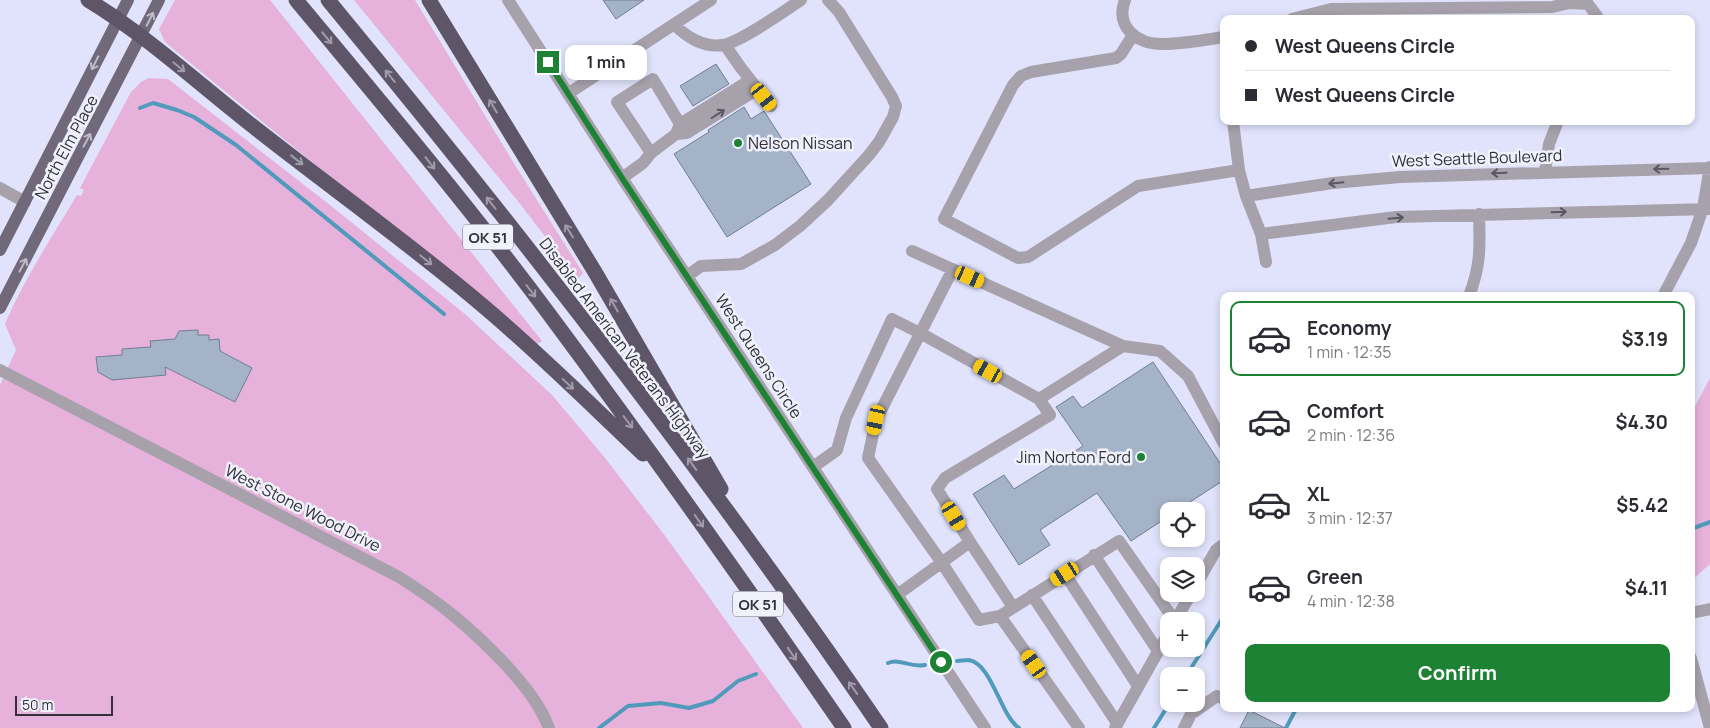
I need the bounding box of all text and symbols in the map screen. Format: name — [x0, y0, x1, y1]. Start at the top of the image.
one-way arrow — [146, 12, 155, 27]
one-way arrow — [322, 31, 333, 44]
text: West Queens Circle — [1275, 33, 1455, 59]
callout: 1 min — [566, 44, 648, 80]
route end — [537, 51, 559, 73]
text: 1 min — [586, 51, 626, 73]
one-way arrow — [90, 55, 99, 70]
one-way arrow — [172, 62, 185, 73]
one-way arrow — [385, 70, 396, 83]
car — [748, 81, 779, 113]
text: West Queens Circle — [1275, 82, 1455, 108]
street label: North Elm Place — [29, 91, 103, 203]
one-way arrow — [488, 99, 498, 113]
one-way arrow — [710, 109, 724, 119]
place label: Nelson Nissan — [748, 132, 853, 154]
one-way arrow — [83, 133, 93, 147]
marker: Nelson Nissan — [732, 137, 744, 149]
street label: West Seattle Boulevard — [1391, 144, 1563, 172]
one-way arrow — [290, 155, 303, 166]
one-way arrow — [425, 156, 436, 169]
one-way arrow — [1653, 164, 1670, 174]
one-way arrow — [1491, 169, 1507, 178]
one-way arrow — [1329, 178, 1345, 188]
one-way arrow — [486, 197, 497, 210]
one-way arrow — [1550, 207, 1566, 217]
one-way arrow — [1388, 213, 1404, 222]
road number: OK 51 — [463, 224, 513, 250]
one-way arrow — [564, 224, 574, 238]
street label: Disabled American Veterans Highway — [535, 233, 716, 463]
one-way arrow — [419, 254, 432, 265]
one-way arrow — [18, 257, 28, 272]
car — [953, 264, 986, 290]
one-way arrow — [525, 284, 536, 297]
street label: West Queens Circle — [710, 289, 808, 423]
one-way arrow — [609, 298, 619, 313]
text: Economy — [1307, 315, 1391, 341]
icon: car — [1247, 316, 1292, 361]
text: $3.19 — [1621, 326, 1668, 352]
text: 1 min · 12:35 — [1307, 341, 1392, 363]
car — [971, 357, 1004, 385]
one-way arrow — [562, 378, 574, 390]
text: Comfort — [1307, 398, 1384, 424]
icon: car — [1247, 399, 1292, 444]
car — [865, 404, 886, 436]
text: $4.30 — [1616, 409, 1668, 435]
one-way arrow — [622, 415, 633, 428]
text: 2 min · 12:36 — [1307, 424, 1395, 446]
place label: Jim Norton Ford — [1016, 446, 1131, 468]
marker: Jim Norton Ford — [1135, 451, 1147, 463]
one-way arrow — [686, 457, 697, 471]
street label: West Stone Wood Drive — [221, 459, 385, 557]
text: XL — [1307, 481, 1330, 507]
icon: car — [1247, 482, 1292, 527]
text: $5.42 — [1616, 492, 1668, 518]
car — [939, 499, 968, 533]
map controls — [1160, 502, 1205, 712]
button: locate — [1160, 502, 1205, 547]
text: 3 min · 12:37 — [1307, 507, 1393, 529]
one-way arrow — [694, 513, 704, 527]
button: layers — [1160, 557, 1205, 602]
car — [1048, 560, 1081, 588]
text: Green — [1307, 564, 1363, 590]
icon: car — [1247, 565, 1292, 610]
text: $4.11 — [1625, 575, 1668, 601]
text: 4 min · 12:38 — [1307, 590, 1395, 612]
road number: OK 51 — [733, 592, 783, 616]
button: + — [1160, 612, 1205, 657]
button: Confirm — [1245, 644, 1670, 702]
one-way arrow — [787, 647, 797, 661]
car — [1019, 647, 1048, 681]
route start — [930, 651, 952, 673]
button: − — [1160, 667, 1205, 712]
one-way arrow — [848, 681, 858, 695]
scale bar — [15, 693, 112, 716]
text: 50 m — [22, 695, 53, 714]

